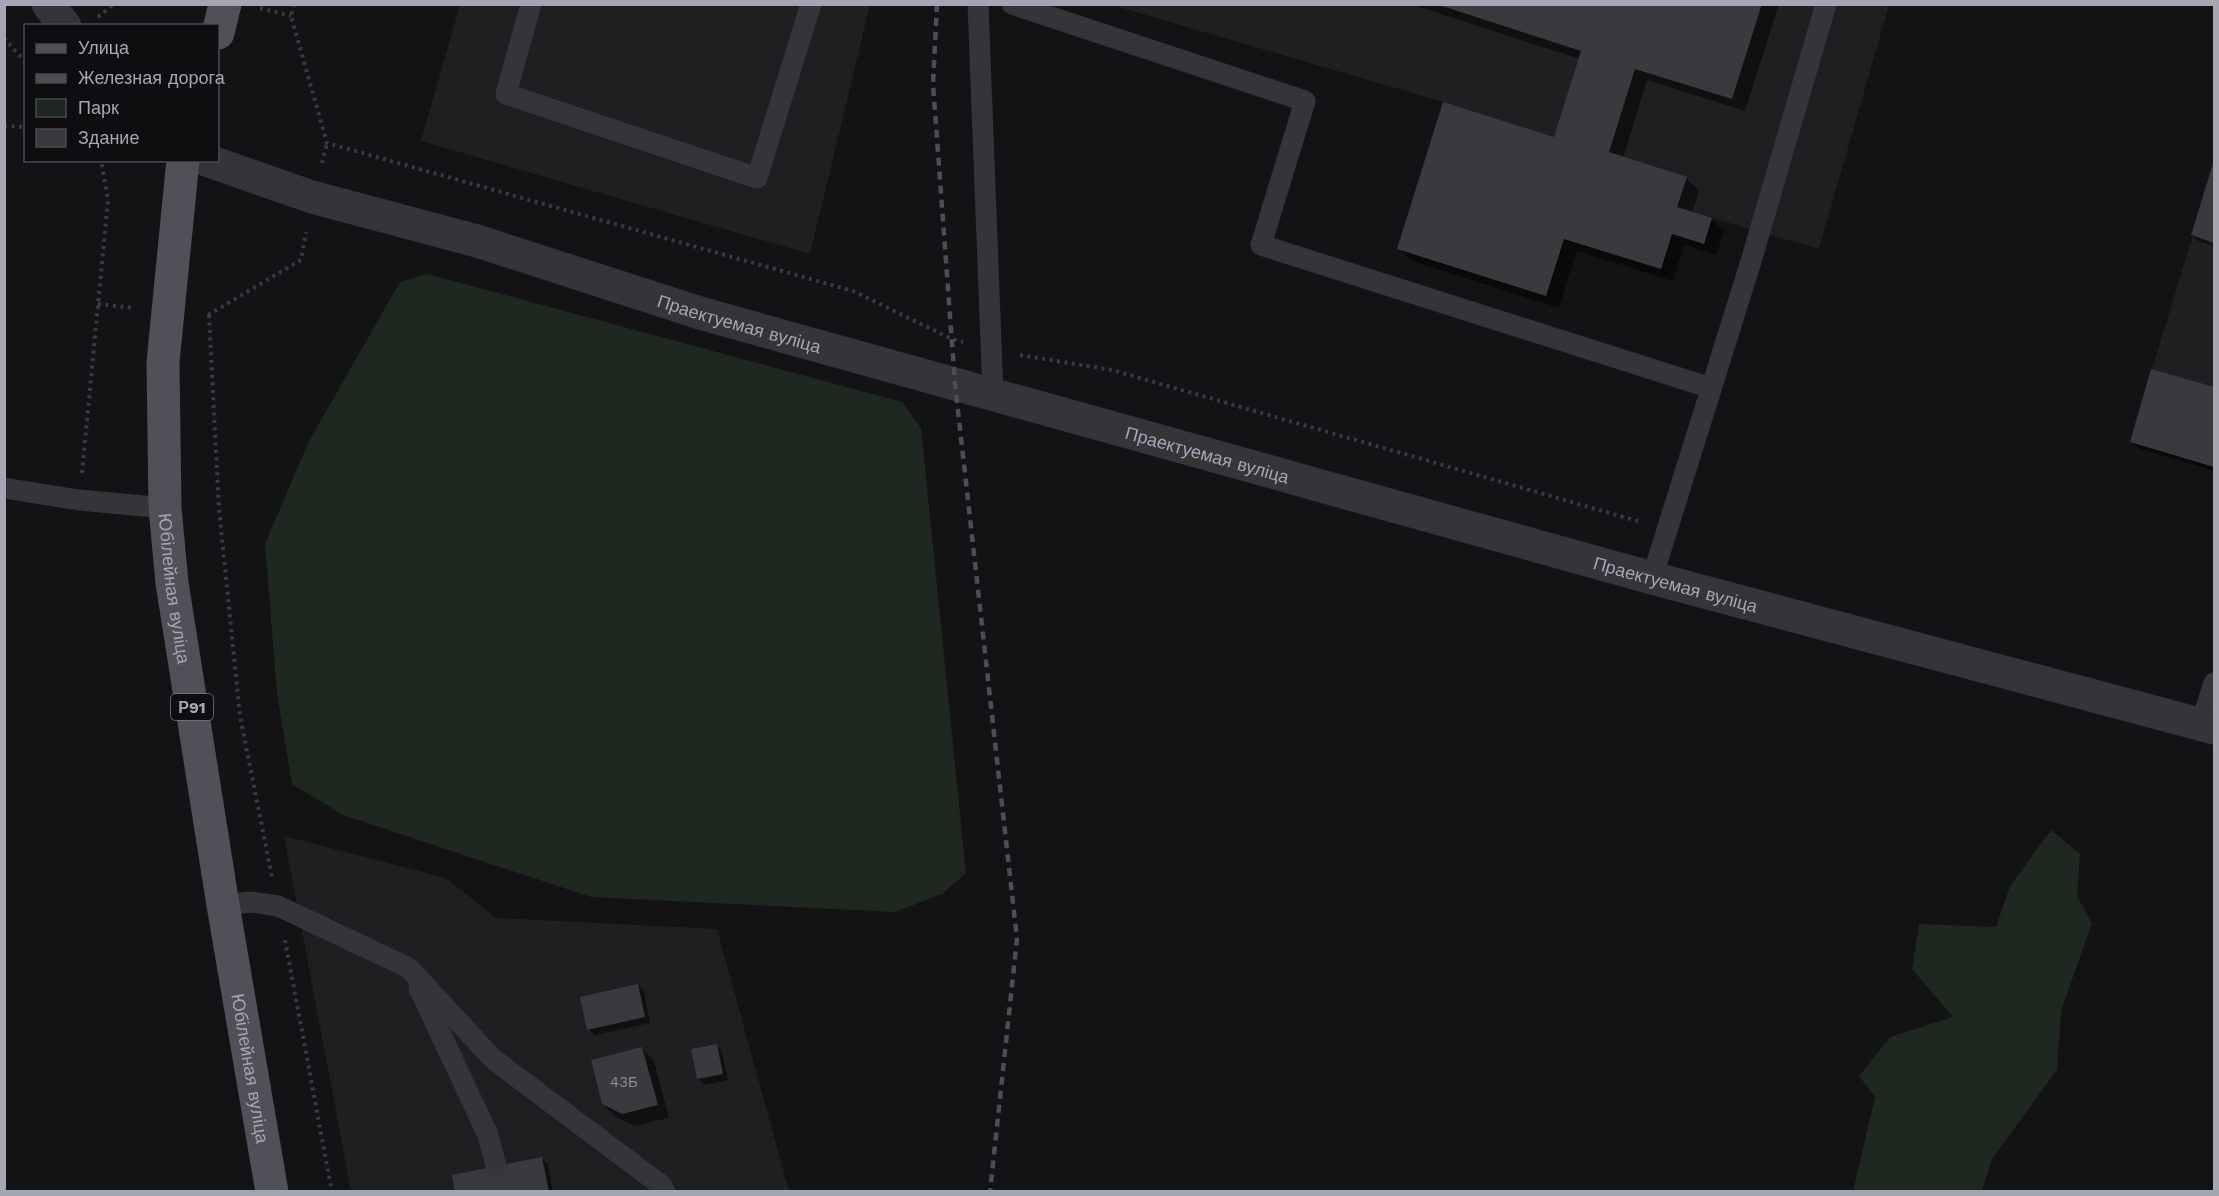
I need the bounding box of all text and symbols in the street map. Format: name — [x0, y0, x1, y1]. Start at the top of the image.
legend — [24, 24, 219, 162]
text: Улица — [78, 37, 130, 58]
text: Железная дорога — [78, 67, 226, 88]
text: Парк — [78, 97, 119, 118]
text: Здание — [78, 127, 139, 148]
street label: Праектуемая вуліца — [655, 289, 824, 357]
street label: Праектуемая вуліца — [1123, 421, 1293, 487]
street label: Юбілейная вуліца — [155, 512, 195, 666]
street label: Праектуемая вуліца — [1591, 552, 1761, 617]
road number: Р91 — [171, 694, 213, 720]
street label: Юбілейная вуліца — [228, 992, 274, 1146]
house number: 43Б — [610, 1073, 638, 1091]

